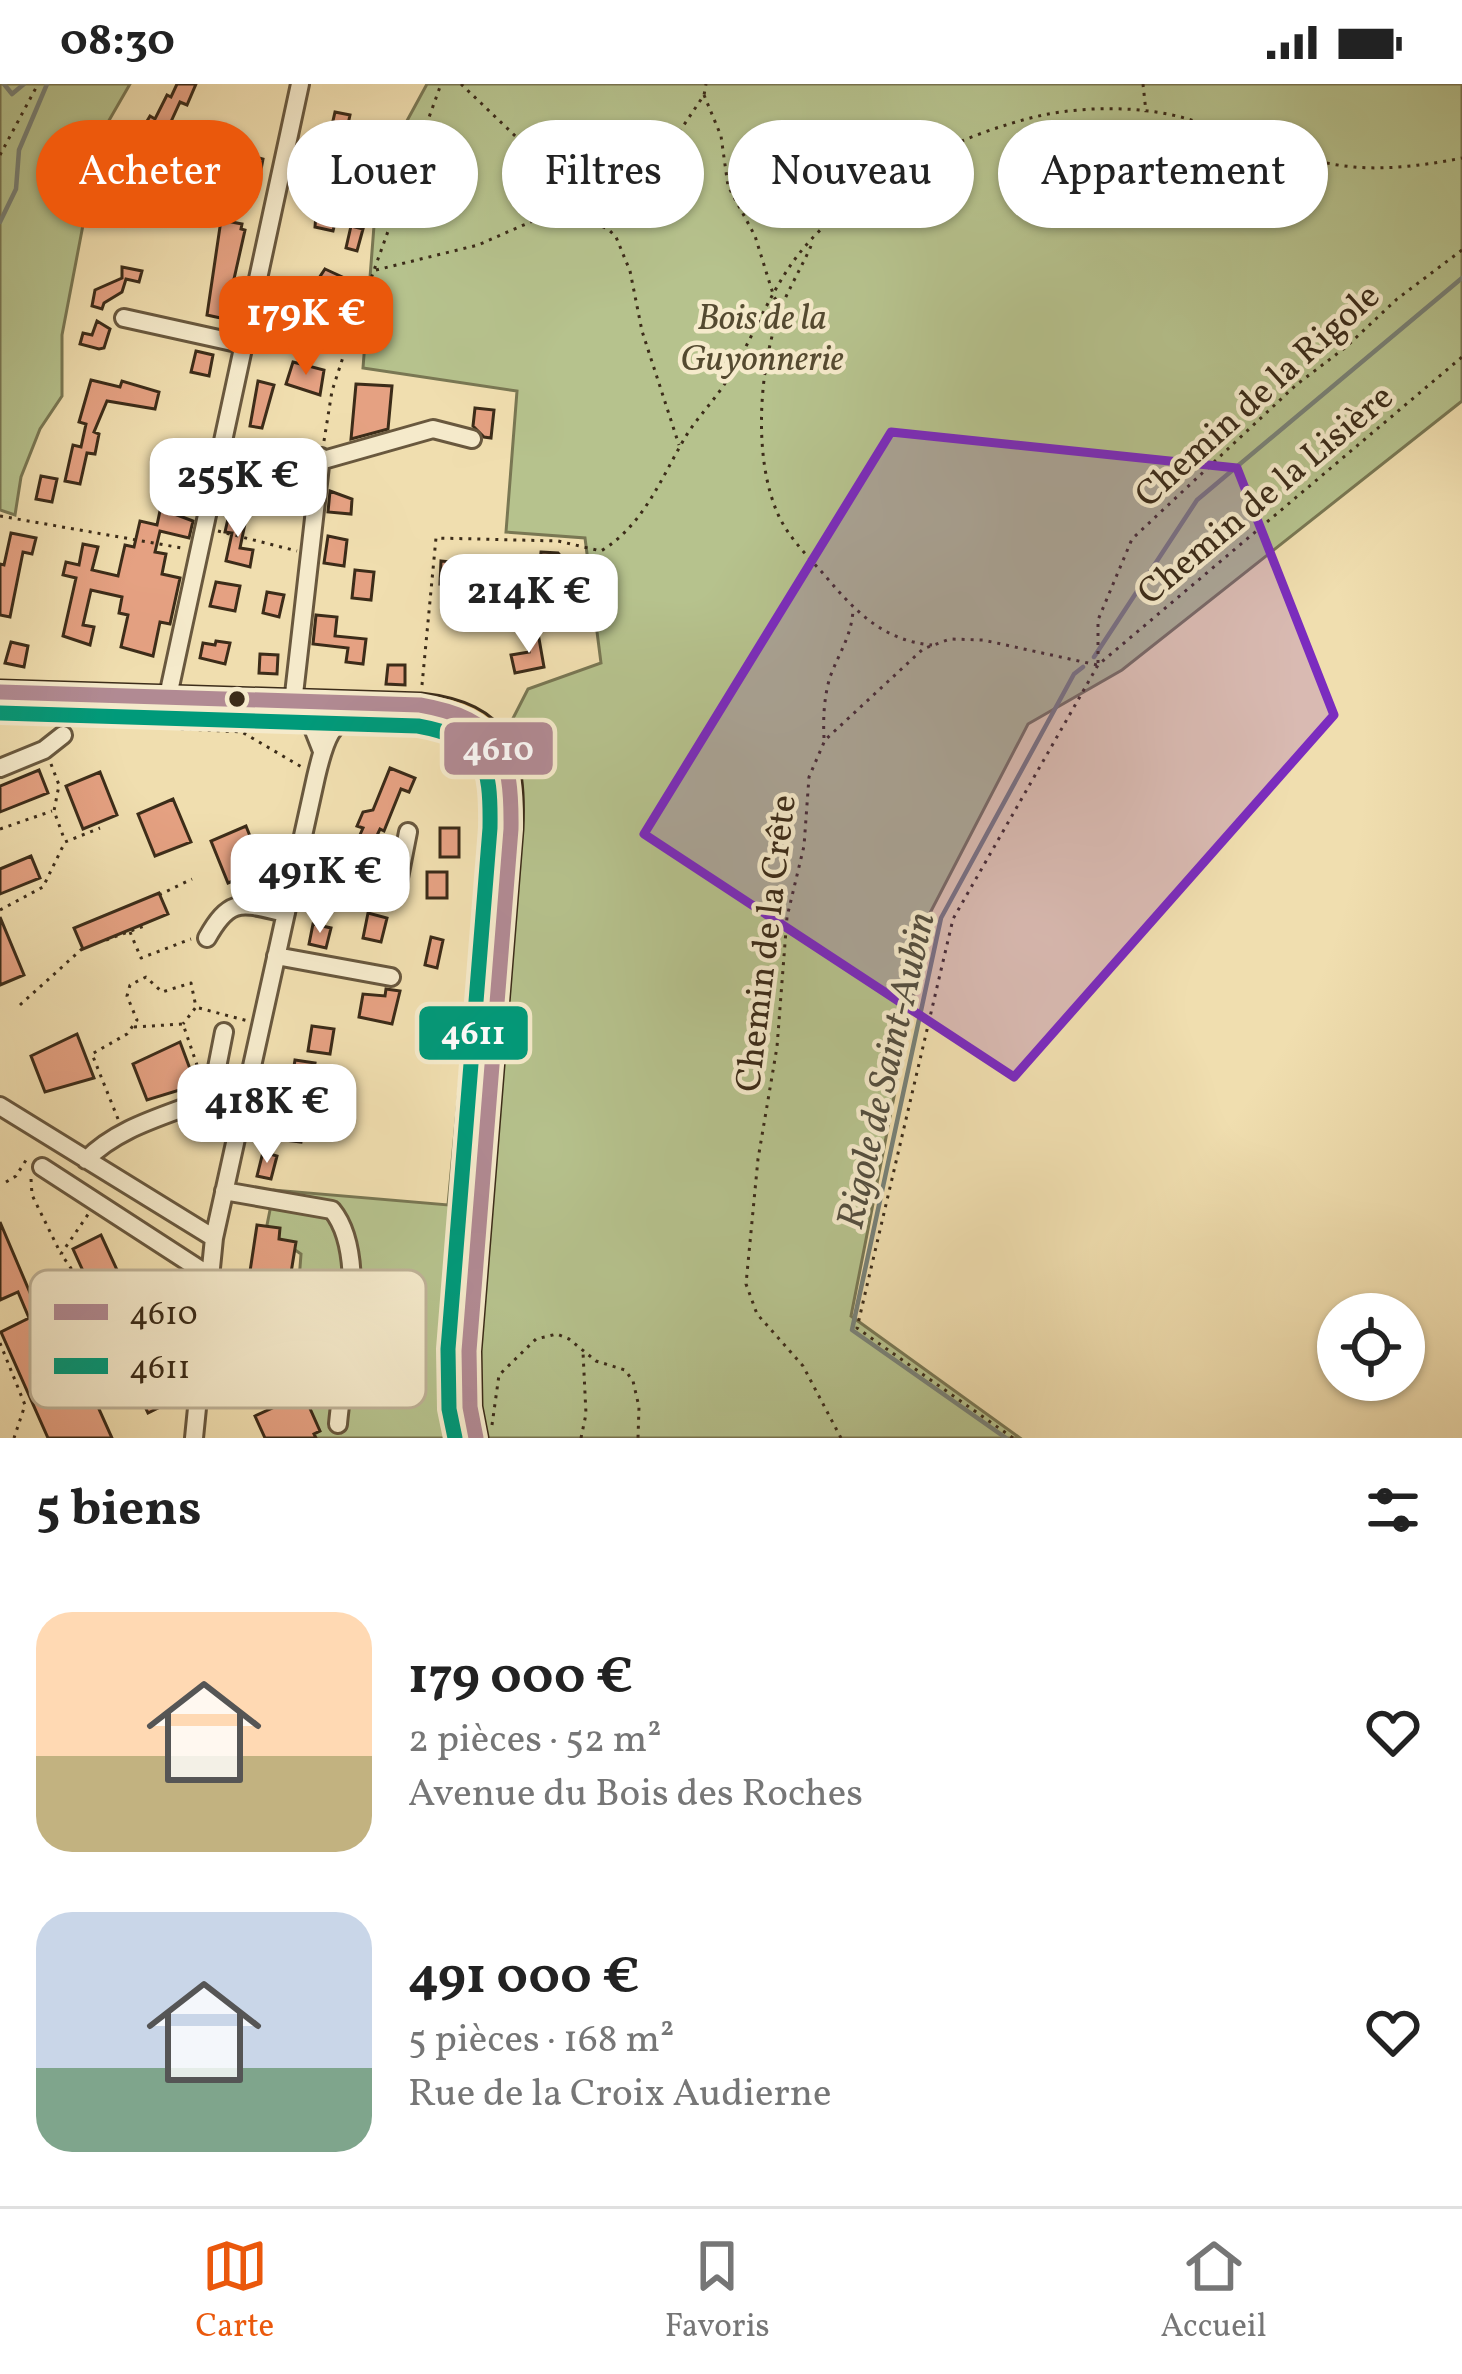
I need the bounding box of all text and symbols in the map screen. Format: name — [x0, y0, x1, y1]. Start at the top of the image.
text: 08:30 — [60, 11, 175, 74]
chip: Acheter — [36, 120, 263, 228]
chip: Louer — [287, 120, 478, 228]
chip: Filtres — [502, 120, 704, 228]
chip: Nouveau — [728, 120, 974, 228]
chip: Appartement — [998, 120, 1328, 228]
street label: Chemin de la Rigole — [1125, 273, 1392, 521]
pin: 179K € — [208, 276, 404, 378]
text: 179K € — [246, 288, 366, 342]
park label: Bois de la Guyonnerie — [680, 295, 844, 386]
street label: Chemin de la Lisière — [1128, 374, 1405, 618]
pin: 255K € — [140, 438, 336, 540]
text: 255K € — [177, 450, 299, 504]
pin: 214K € — [431, 554, 627, 656]
text: 214K € — [467, 566, 591, 620]
unlabelled marker — [226, 688, 248, 710]
line badge: 4610 — [442, 720, 555, 777]
text: 4610 — [462, 729, 534, 775]
street label: Chemin de la Crête — [725, 792, 811, 1095]
pin: 491K € — [222, 834, 418, 936]
text: 491K € — [258, 846, 382, 900]
water label: Rigole de Saint-Aubin — [825, 907, 951, 1235]
line badge: 4611 — [417, 1004, 530, 1062]
text: 4611 — [441, 1013, 505, 1059]
pin: 418K € — [169, 1064, 365, 1166]
text: 418K € — [204, 1076, 330, 1130]
legend — [30, 1270, 426, 1408]
text: 4610 — [129, 1293, 198, 1339]
map controls — [1317, 1293, 1425, 1401]
button: locate — [1317, 1293, 1425, 1401]
text: 4611 — [129, 1347, 191, 1393]
text: 5 biens — [36, 1475, 202, 1546]
icon: filters — [1360, 1477, 1426, 1543]
text: 179 000 € — [408, 1643, 633, 1714]
icon: home — [132, 1660, 276, 1804]
icon: heart — [1360, 1699, 1426, 1765]
text: 2 pièces · 52 m² — [408, 1714, 662, 1768]
text: Avenue du Bois des Roches — [408, 1768, 863, 1822]
text: 491 000 € — [408, 1943, 640, 2014]
icon: home — [132, 1960, 276, 2104]
icon: heart — [1360, 1999, 1426, 2065]
text: 5 pièces · 168 m² — [408, 2014, 674, 2068]
text: Rue de la Croix Audierne — [408, 2068, 832, 2122]
tab: Carte — [195, 2233, 274, 2351]
tab: Favoris — [665, 2233, 770, 2351]
tab: Accueil — [1160, 2233, 1267, 2351]

